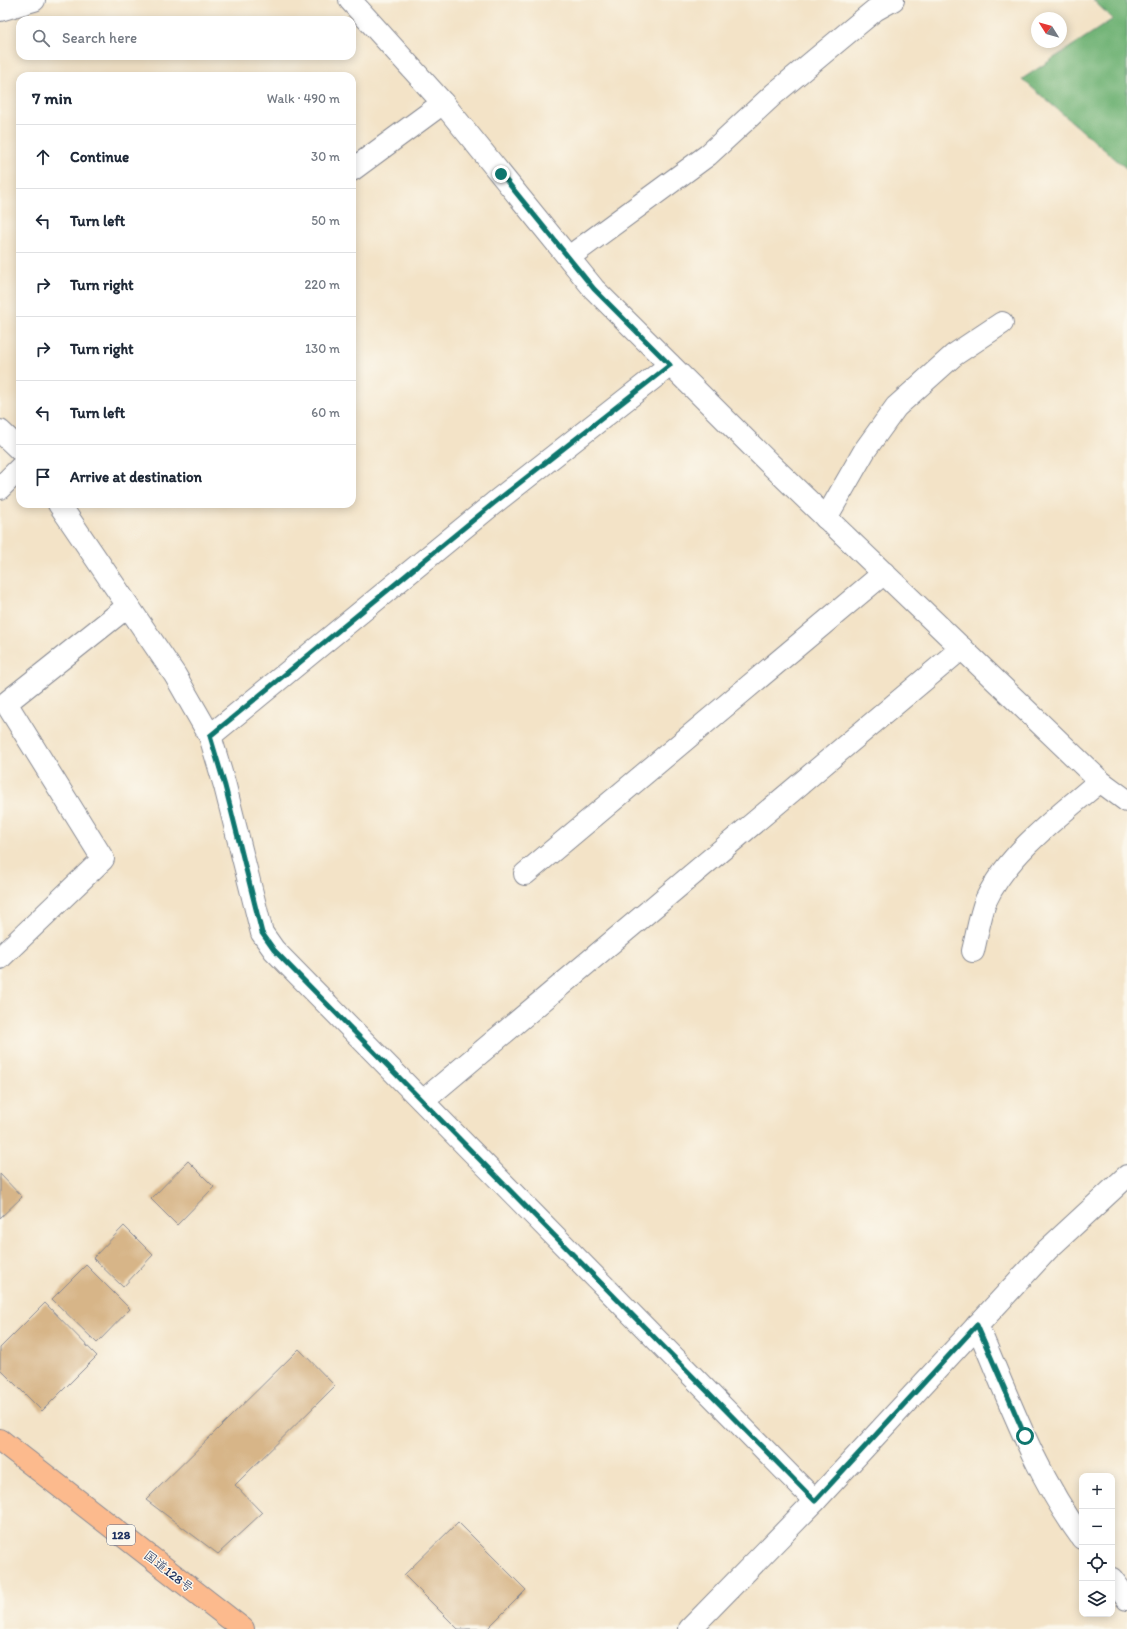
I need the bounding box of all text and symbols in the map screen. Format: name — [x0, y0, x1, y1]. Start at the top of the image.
north arrow — [1031, 12, 1067, 48]
search box — [16, 16, 356, 60]
icon: search — [30, 27, 52, 49]
text: Search here — [62, 29, 137, 47]
text: 7 min — [32, 88, 72, 108]
text: Walk · 490 m — [267, 91, 340, 106]
icon: ahead — [32, 146, 54, 168]
text: Continue — [70, 148, 129, 166]
text: 30 m — [311, 149, 340, 164]
route end — [492, 165, 510, 183]
icon: left — [32, 210, 54, 232]
text: Turn left — [70, 212, 125, 230]
text: 50 m — [311, 213, 340, 228]
icon: right — [32, 274, 54, 296]
text: Turn right — [70, 276, 134, 294]
text: 220 m — [304, 277, 340, 292]
icon: right — [32, 338, 54, 360]
text: Turn right — [70, 340, 134, 358]
text: 130 m — [305, 341, 340, 356]
icon: left — [32, 402, 54, 424]
text: Turn left — [70, 404, 125, 422]
text: 60 m — [311, 405, 340, 420]
icon: arrive — [32, 466, 54, 488]
text: Arrive at destination — [70, 468, 202, 486]
route start — [1016, 1427, 1034, 1445]
map controls — [1079, 1473, 1115, 1617]
button: + — [1079, 1473, 1115, 1509]
button: − — [1079, 1509, 1115, 1545]
road number: 128 — [107, 1525, 135, 1545]
button: locate — [1079, 1545, 1115, 1581]
street label: 国道128号 — [141, 1547, 197, 1595]
button: layers — [1079, 1581, 1115, 1617]

